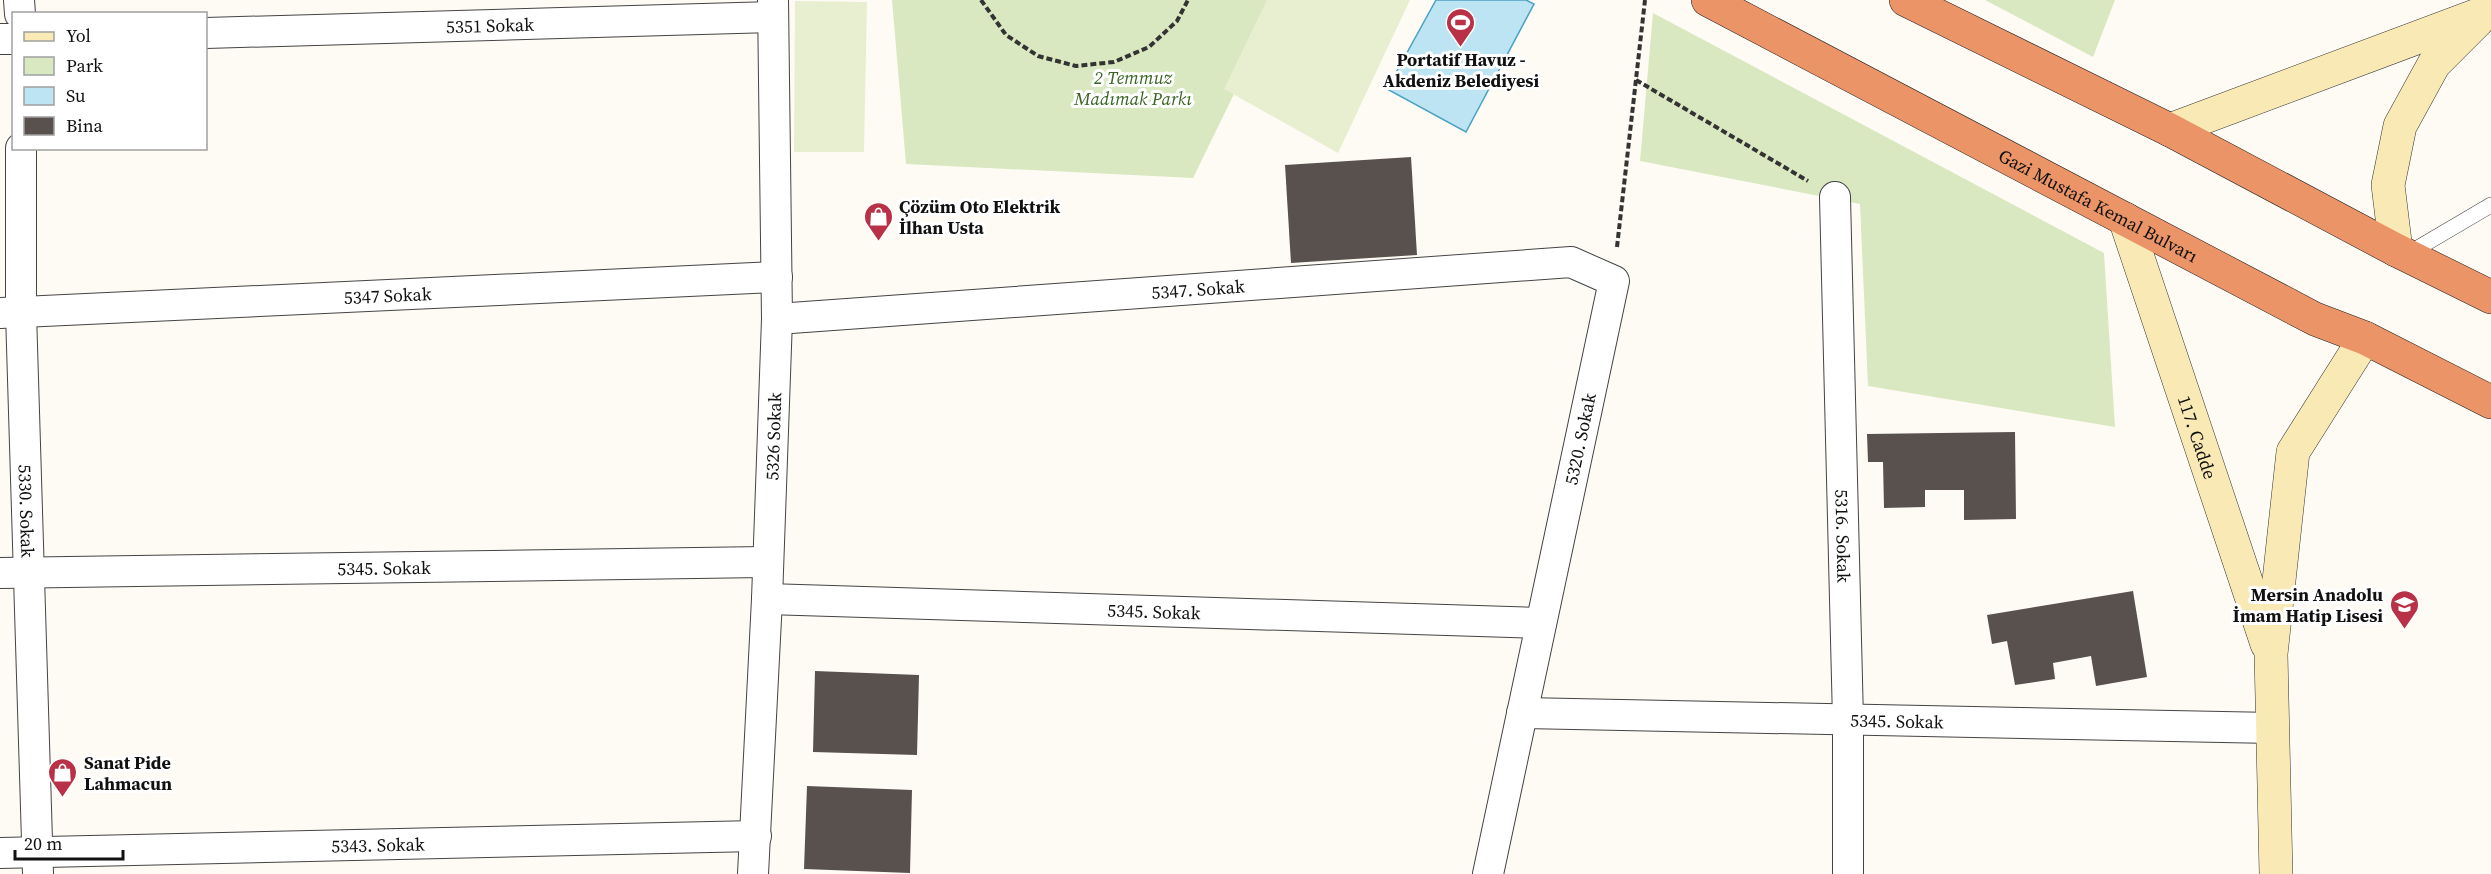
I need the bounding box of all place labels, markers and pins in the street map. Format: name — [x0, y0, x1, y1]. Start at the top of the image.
sports icon: Portatif Havuz - Akdeniz Belediyesi — [1445, 6, 1477, 48]
place label: Portatif Havuz - Akdeniz Belediyesi — [1383, 47, 1539, 93]
place label: Çözüm Oto Elektrik İlhan Usta — [899, 194, 1061, 240]
shop icon: Çözüm Oto Elektrik İlhan Usta — [862, 200, 894, 242]
place label: Mersin Anadolu İmam Hatip Lisesi — [2233, 582, 2383, 628]
school or university icon: Mersin Anadolu İmam Hatip Lisesi — [2388, 588, 2420, 630]
place label: Sanat Pide Lahmacun — [84, 750, 172, 796]
shop icon: Sanat Pide Lahmacun — [47, 756, 79, 798]

